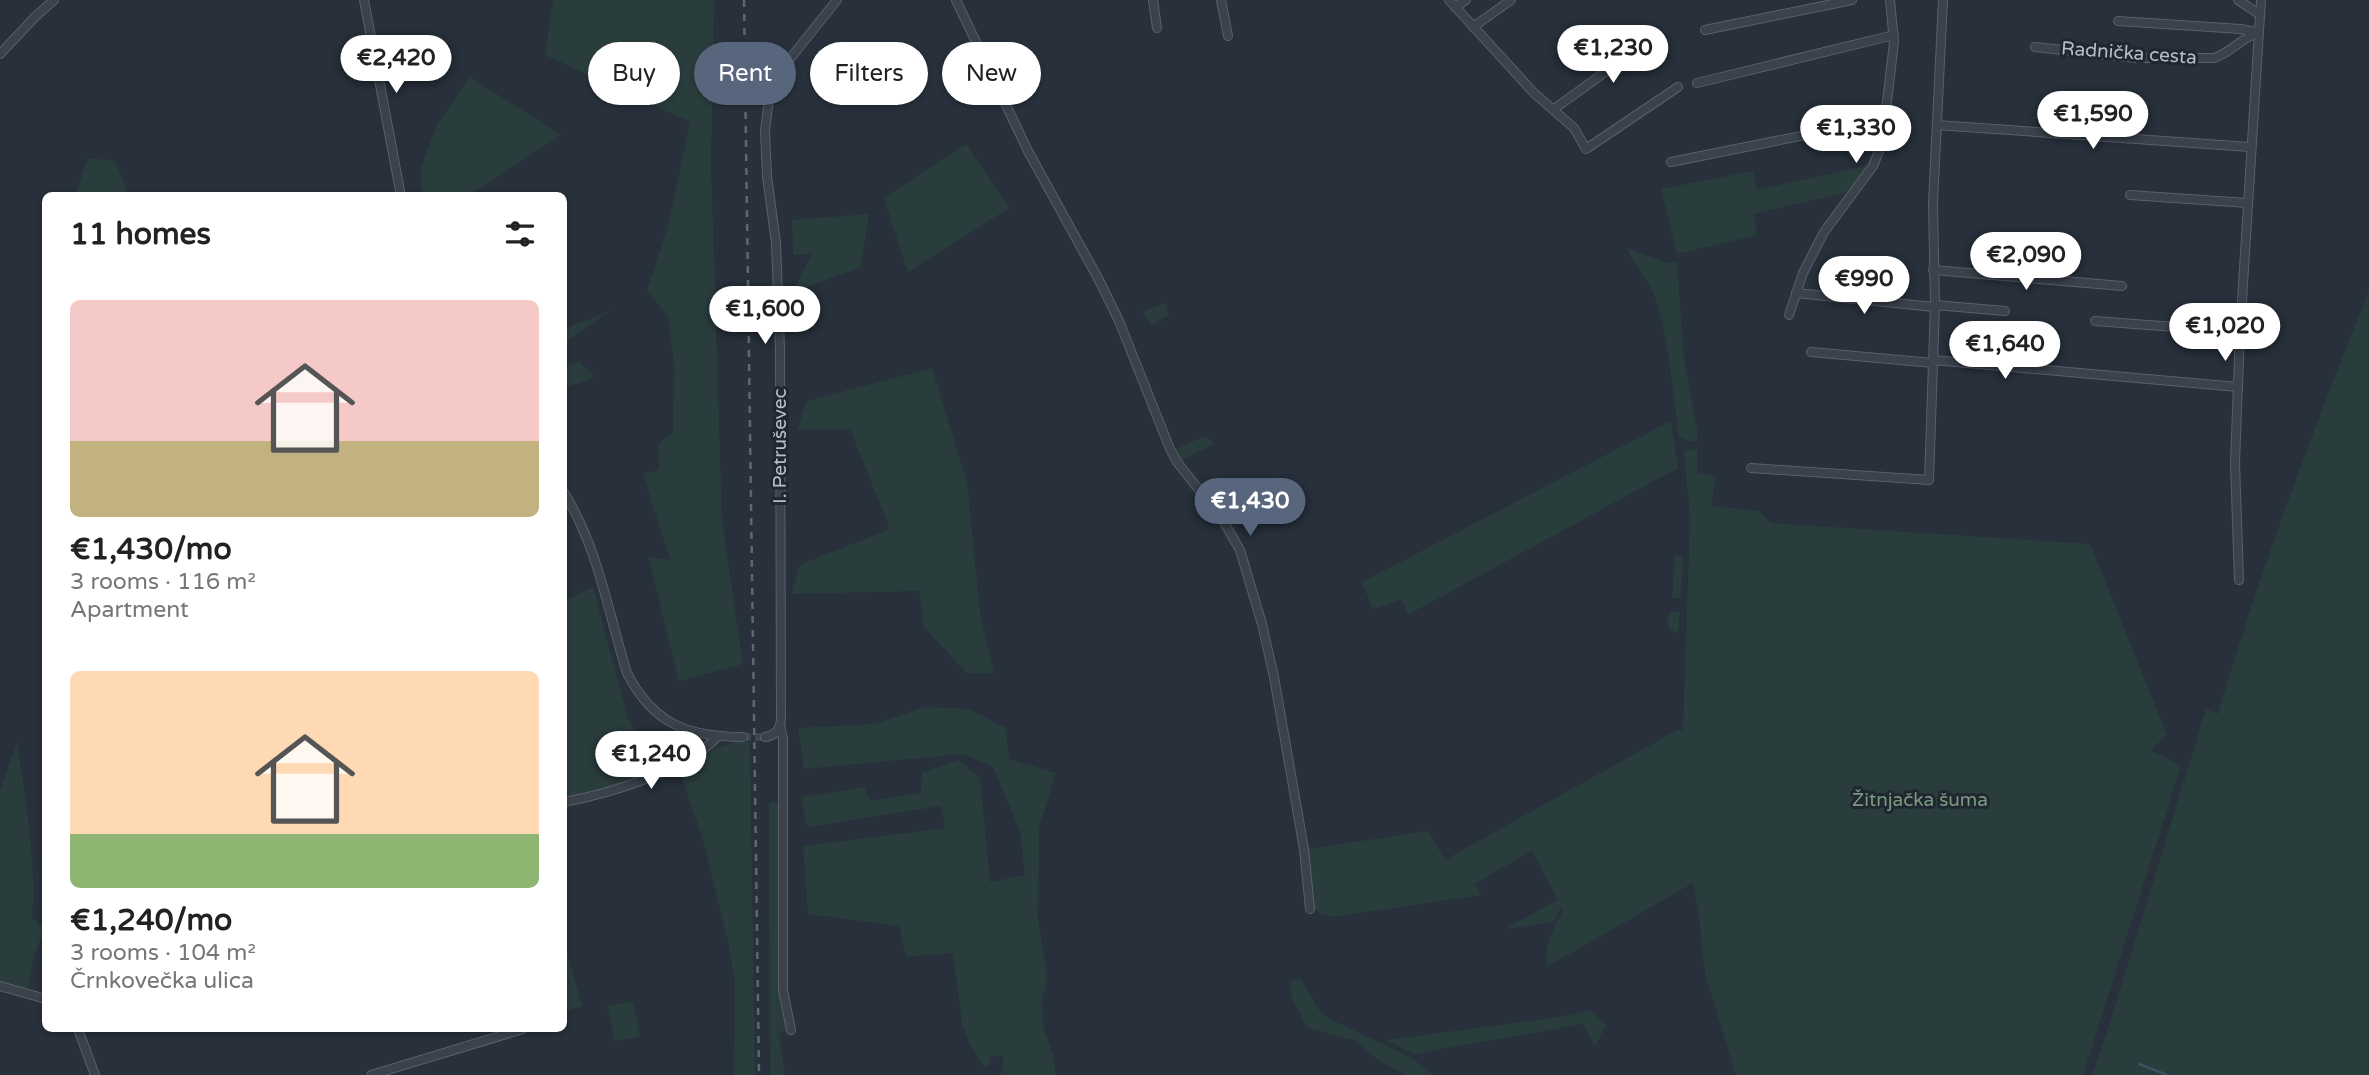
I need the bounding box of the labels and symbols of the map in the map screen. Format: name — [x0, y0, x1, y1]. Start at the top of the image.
pin: €1,230 — [1556, 25, 1670, 85]
pin: €2,420 — [339, 36, 453, 95]
street label: Radnička cesta — [2060, 37, 2198, 69]
pin: €1,590 — [2036, 92, 2150, 151]
pin: €1,330 — [1799, 106, 1913, 165]
pin: €2,090 — [1969, 232, 2083, 292]
pin: €990 — [1823, 256, 1905, 316]
pin: €1,600 — [708, 286, 822, 346]
pin: €1,020 — [2168, 304, 2282, 363]
pin: €1,640 — [1948, 322, 2062, 381]
street label: I. Petruševec — [769, 388, 791, 504]
pin: €1,430 — [1193, 478, 1307, 538]
pin: €1,240 — [594, 732, 708, 791]
park label: Žitnjačka šuma — [1852, 789, 1988, 811]

